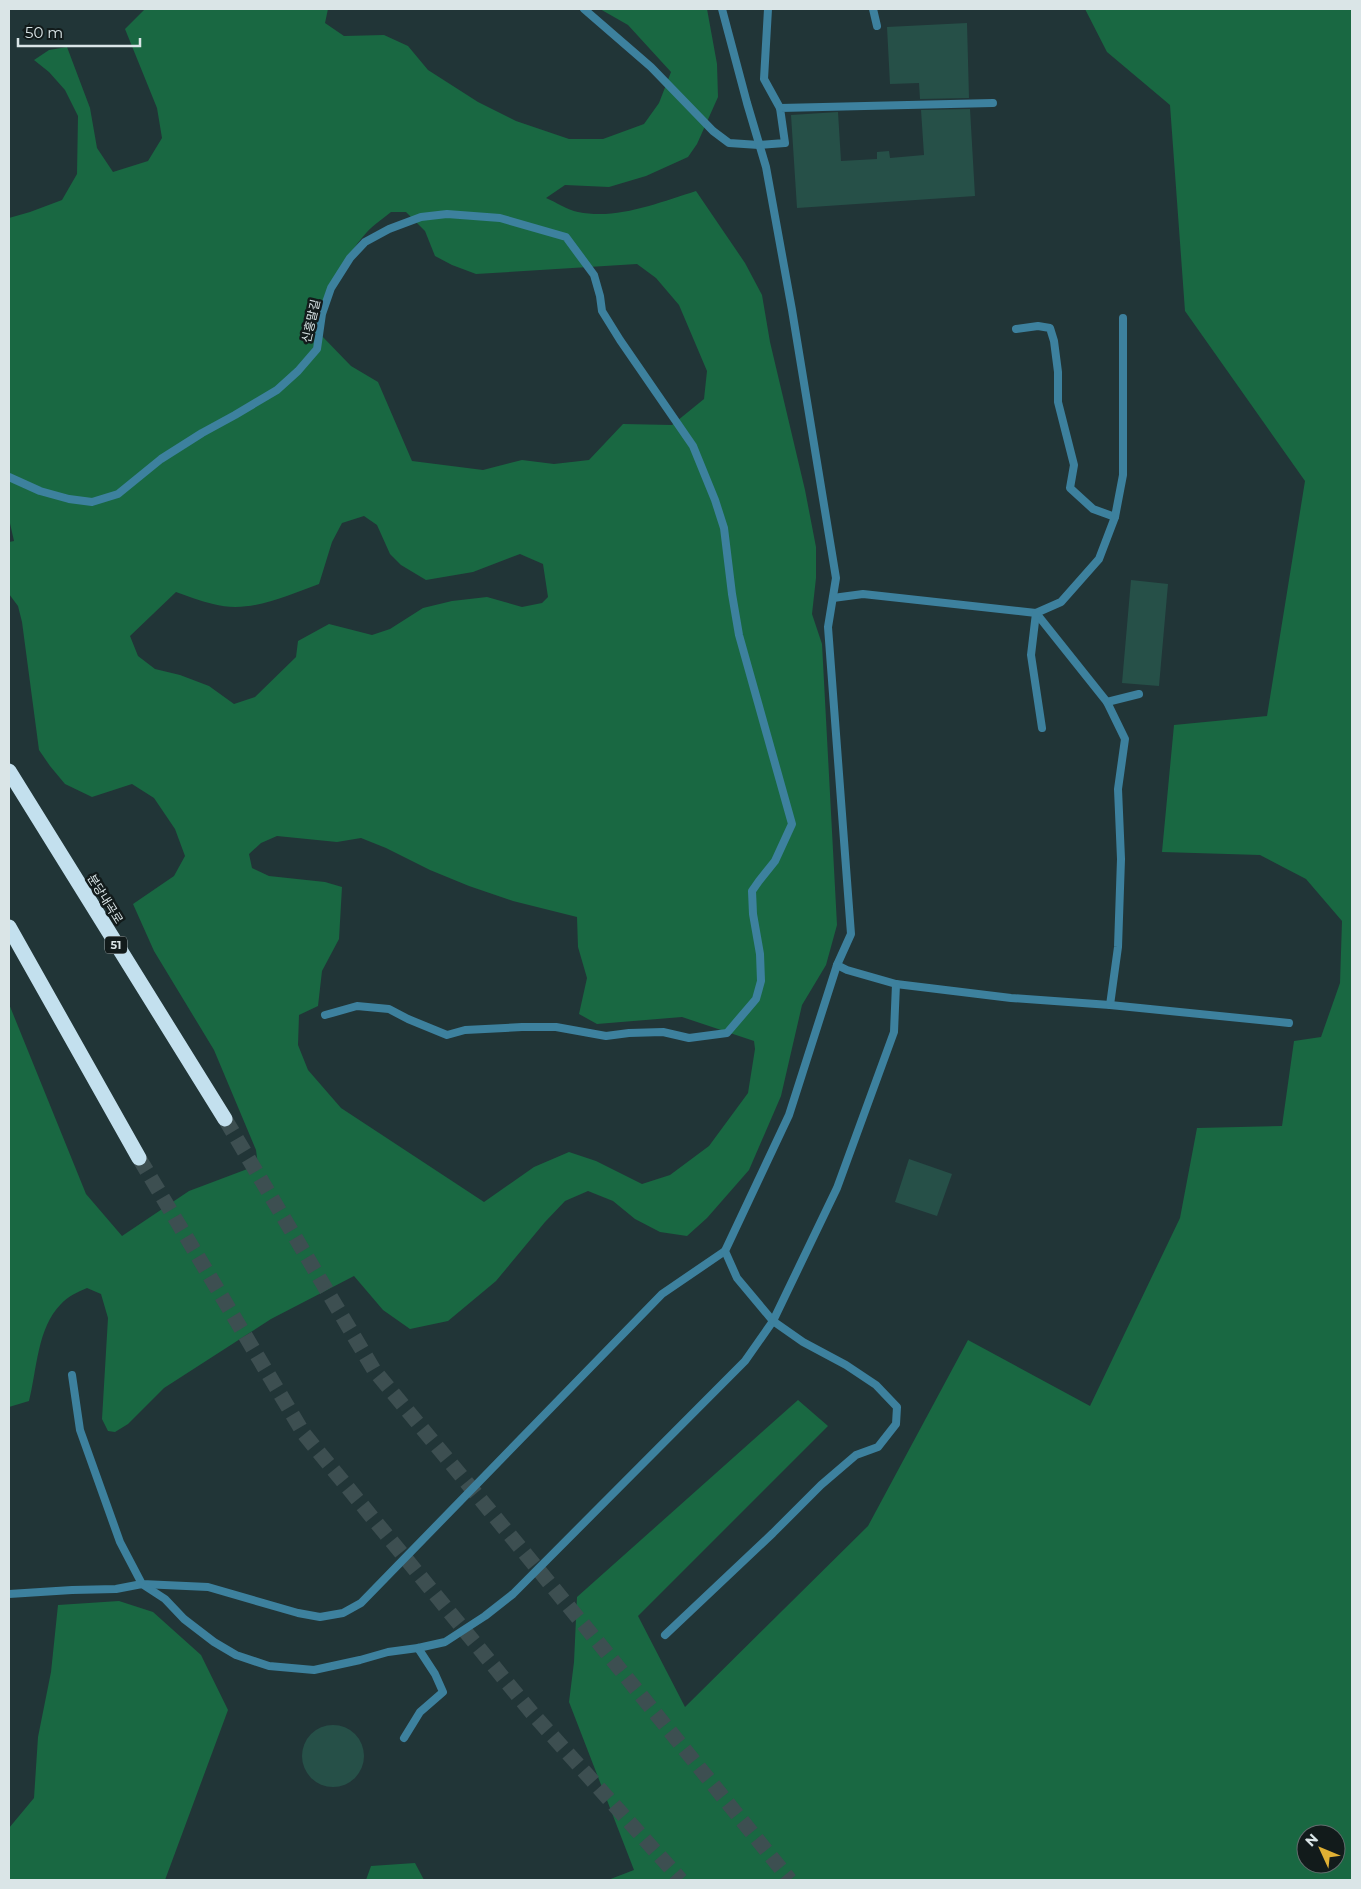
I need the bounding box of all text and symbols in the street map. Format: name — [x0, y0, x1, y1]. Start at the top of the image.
scale bar — [18, 15, 140, 47]
text: 50 m — [25, 23, 63, 42]
street label: 신흥말길 — [298, 298, 323, 344]
street label: 분당내곡로 — [84, 871, 126, 926]
road number: 51 — [105, 936, 127, 954]
north arrow — [1296, 1824, 1346, 1874]
text: N — [1301, 1830, 1322, 1850]

